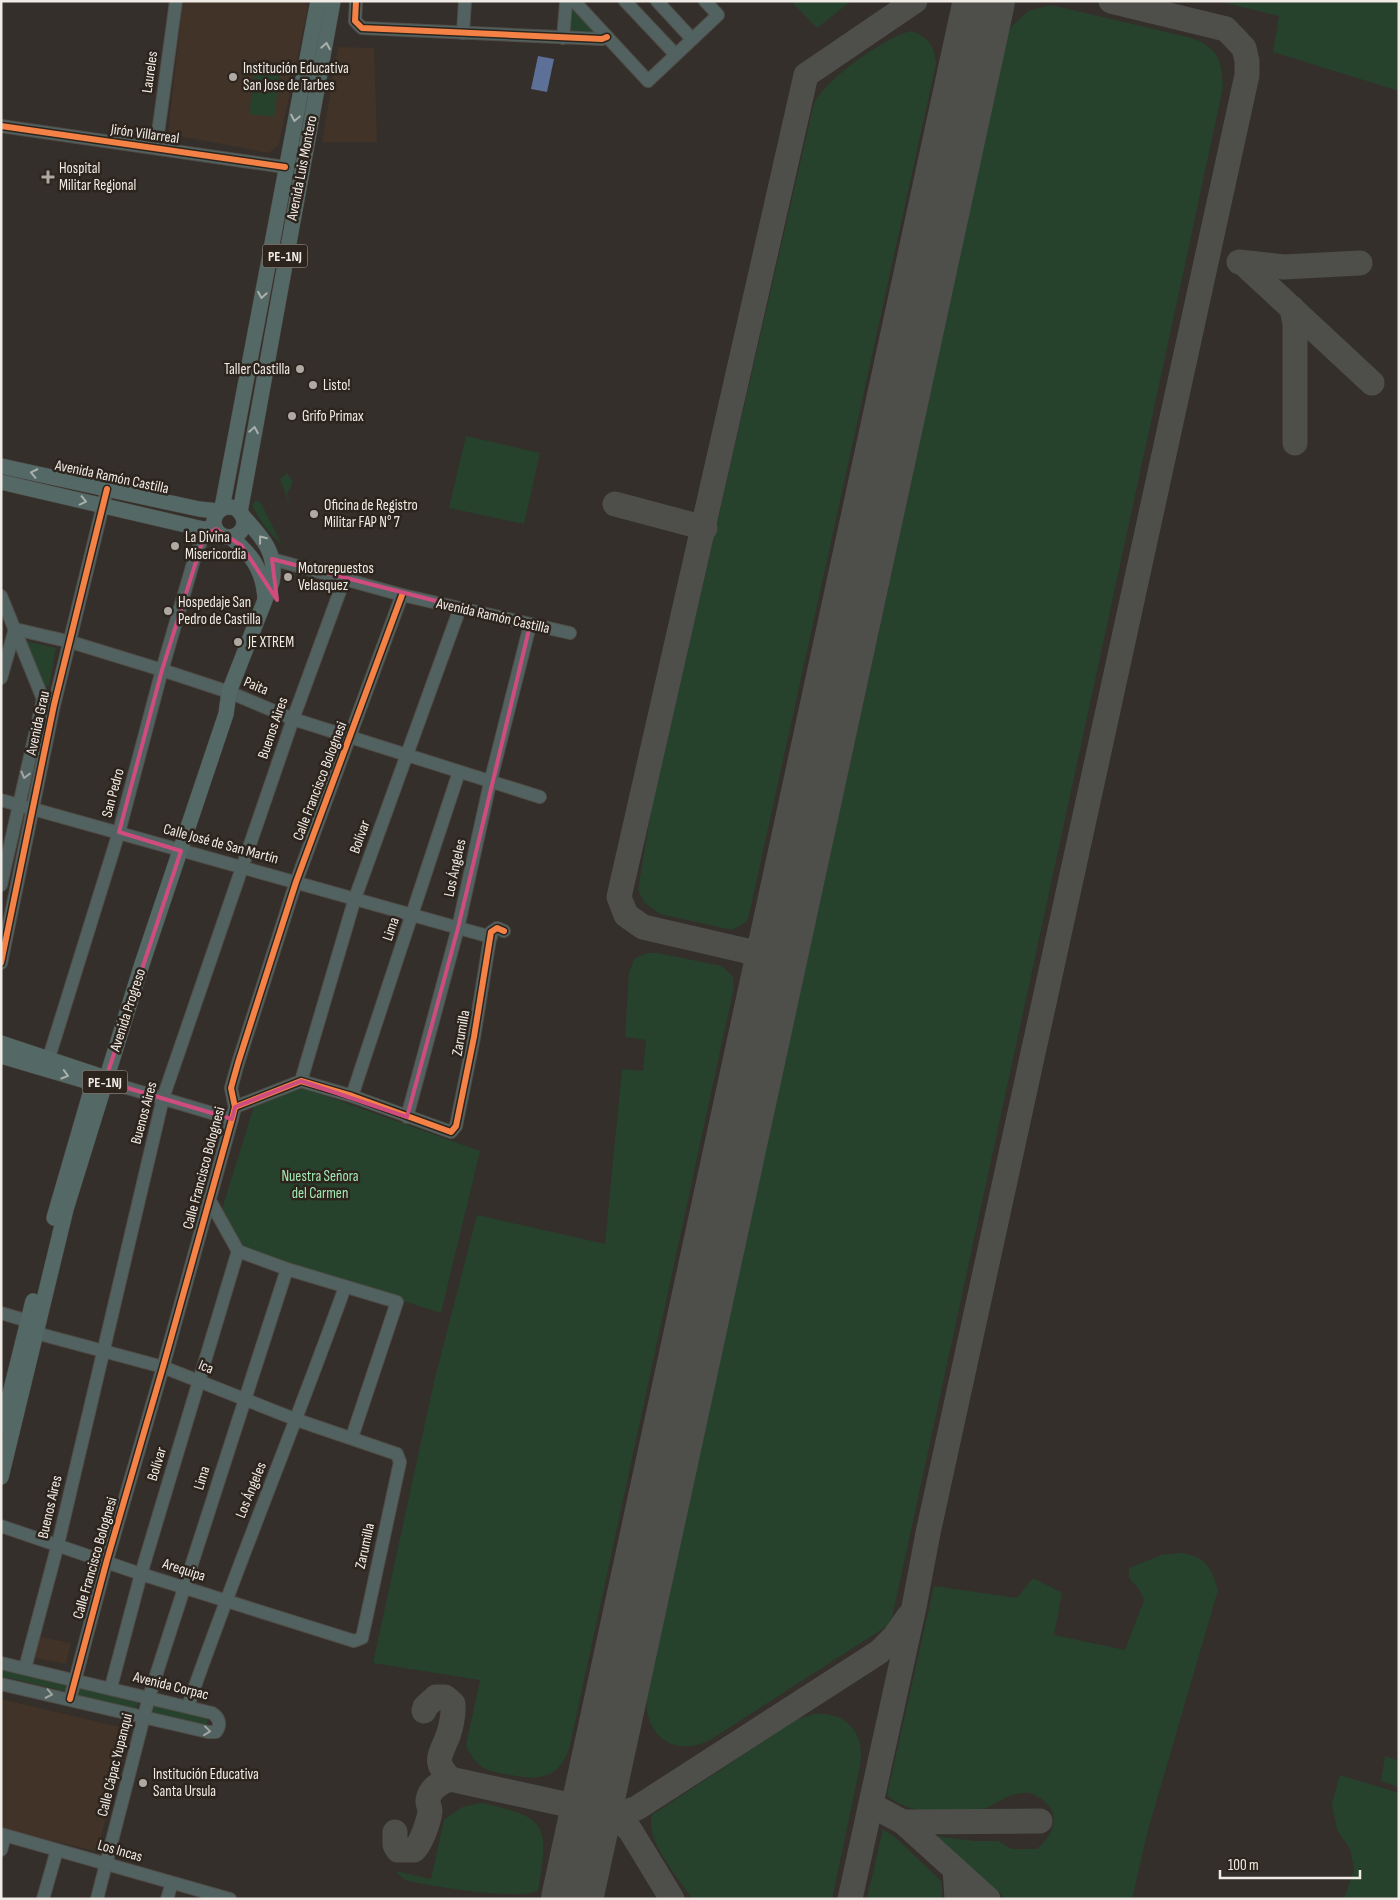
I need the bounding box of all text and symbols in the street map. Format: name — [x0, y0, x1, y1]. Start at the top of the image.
one-way arrow — [320, 42, 330, 51]
street label: Laureles — [138, 50, 162, 94]
place label: Institución Educativa San Jose de Tarbes — [243, 59, 349, 95]
marker: Institución Educativa San Jose de Tarbes — [227, 71, 239, 83]
one-way arrow — [290, 113, 300, 122]
street label: Avenida Luis Montero — [282, 114, 321, 223]
street label: Jirón Villarreal — [109, 120, 180, 148]
place label: Hospital Militar Regional — [59, 159, 136, 195]
marker: Hospital Militar Regional — [41, 170, 55, 184]
road number: PE-1NJ — [262, 245, 308, 268]
one-way arrow — [257, 290, 267, 299]
place label: Taller Castilla — [224, 360, 290, 379]
marker: Taller Castilla — [294, 363, 306, 375]
place label: Listo! — [323, 376, 350, 395]
marker: Listo! — [307, 379, 319, 391]
place label: Grifo Primax — [302, 407, 364, 426]
marker: Grifo Primax — [286, 410, 298, 422]
one-way arrow — [249, 425, 259, 434]
street label: Avenida Ramón Castilla — [52, 455, 171, 498]
one-way arrow — [29, 468, 38, 479]
one-way arrow — [78, 495, 87, 506]
place label: Oficina de Registro Militar FAP N° 7 — [324, 496, 418, 532]
marker: Oficina de Registro Militar FAP N° 7 — [308, 508, 320, 520]
place label: La Divina Misericordia — [185, 528, 246, 564]
one-way arrow — [259, 535, 268, 544]
marker: La Divina Misericordia — [169, 540, 181, 552]
place label: Motorepuestos Velasquez — [298, 559, 374, 595]
marker: Motorepuestos Velasquez — [282, 571, 294, 583]
place label: Hospedaje San Pedro de Castilla — [178, 593, 261, 629]
street label: Avenida Ramón Castilla — [434, 594, 552, 638]
marker: Hospedaje San Pedro de Castilla — [162, 605, 174, 617]
place label: JE XTREM — [247, 633, 294, 652]
marker: JE XTREM — [232, 636, 244, 648]
street label: Paita — [241, 672, 271, 700]
street label: Avenida Grau — [22, 689, 54, 758]
street label: Buenos Aires — [254, 695, 292, 761]
street label: Calle Francisco Bolognesi — [289, 719, 352, 843]
street label: San Pedro — [97, 766, 129, 820]
one-way arrow — [20, 771, 31, 780]
street label: Bolívar — [345, 817, 375, 856]
street label: Calle José de San Martín — [161, 819, 281, 869]
street label: Los Ángeles — [440, 837, 470, 899]
street label: Lima — [378, 914, 404, 943]
street label: Avenida Progreso — [105, 966, 150, 1055]
street label: Zarumilla — [448, 1008, 474, 1057]
one-way arrow — [60, 1069, 69, 1080]
road number: PE-1NJ — [82, 1070, 128, 1094]
street label: Buenos Aires — [127, 1080, 161, 1146]
street label: Calle Francisco Bolognesi — [179, 1105, 230, 1231]
park label: Nuestra Señora del Carmen — [281, 1167, 359, 1203]
street label: Ica — [196, 1355, 217, 1379]
street label: Bolívar — [143, 1444, 171, 1483]
street label: Los Ángeles — [231, 1459, 271, 1521]
street label: Lima — [189, 1464, 215, 1492]
street label: Buenos Aires — [34, 1474, 66, 1540]
street label: Calle Francisco Bolognesi — [69, 1495, 122, 1621]
street label: Zarumilla — [351, 1521, 379, 1571]
street label: Arequipa — [159, 1554, 208, 1586]
street label: Avenida Corpac — [130, 1667, 211, 1705]
one-way arrow — [44, 1688, 53, 1699]
street label: Calle Cápac Yupanqui — [93, 1711, 137, 1819]
one-way arrow — [203, 1725, 211, 1736]
place label: Institución Educativa Santa Ursula — [153, 1765, 259, 1801]
marker: Institución Educativa Santa Ursula — [137, 1777, 149, 1789]
street label: Los Incas — [95, 1836, 145, 1866]
scale bar — [1220, 1848, 1360, 1880]
text: 100 m — [1228, 1856, 1259, 1875]

